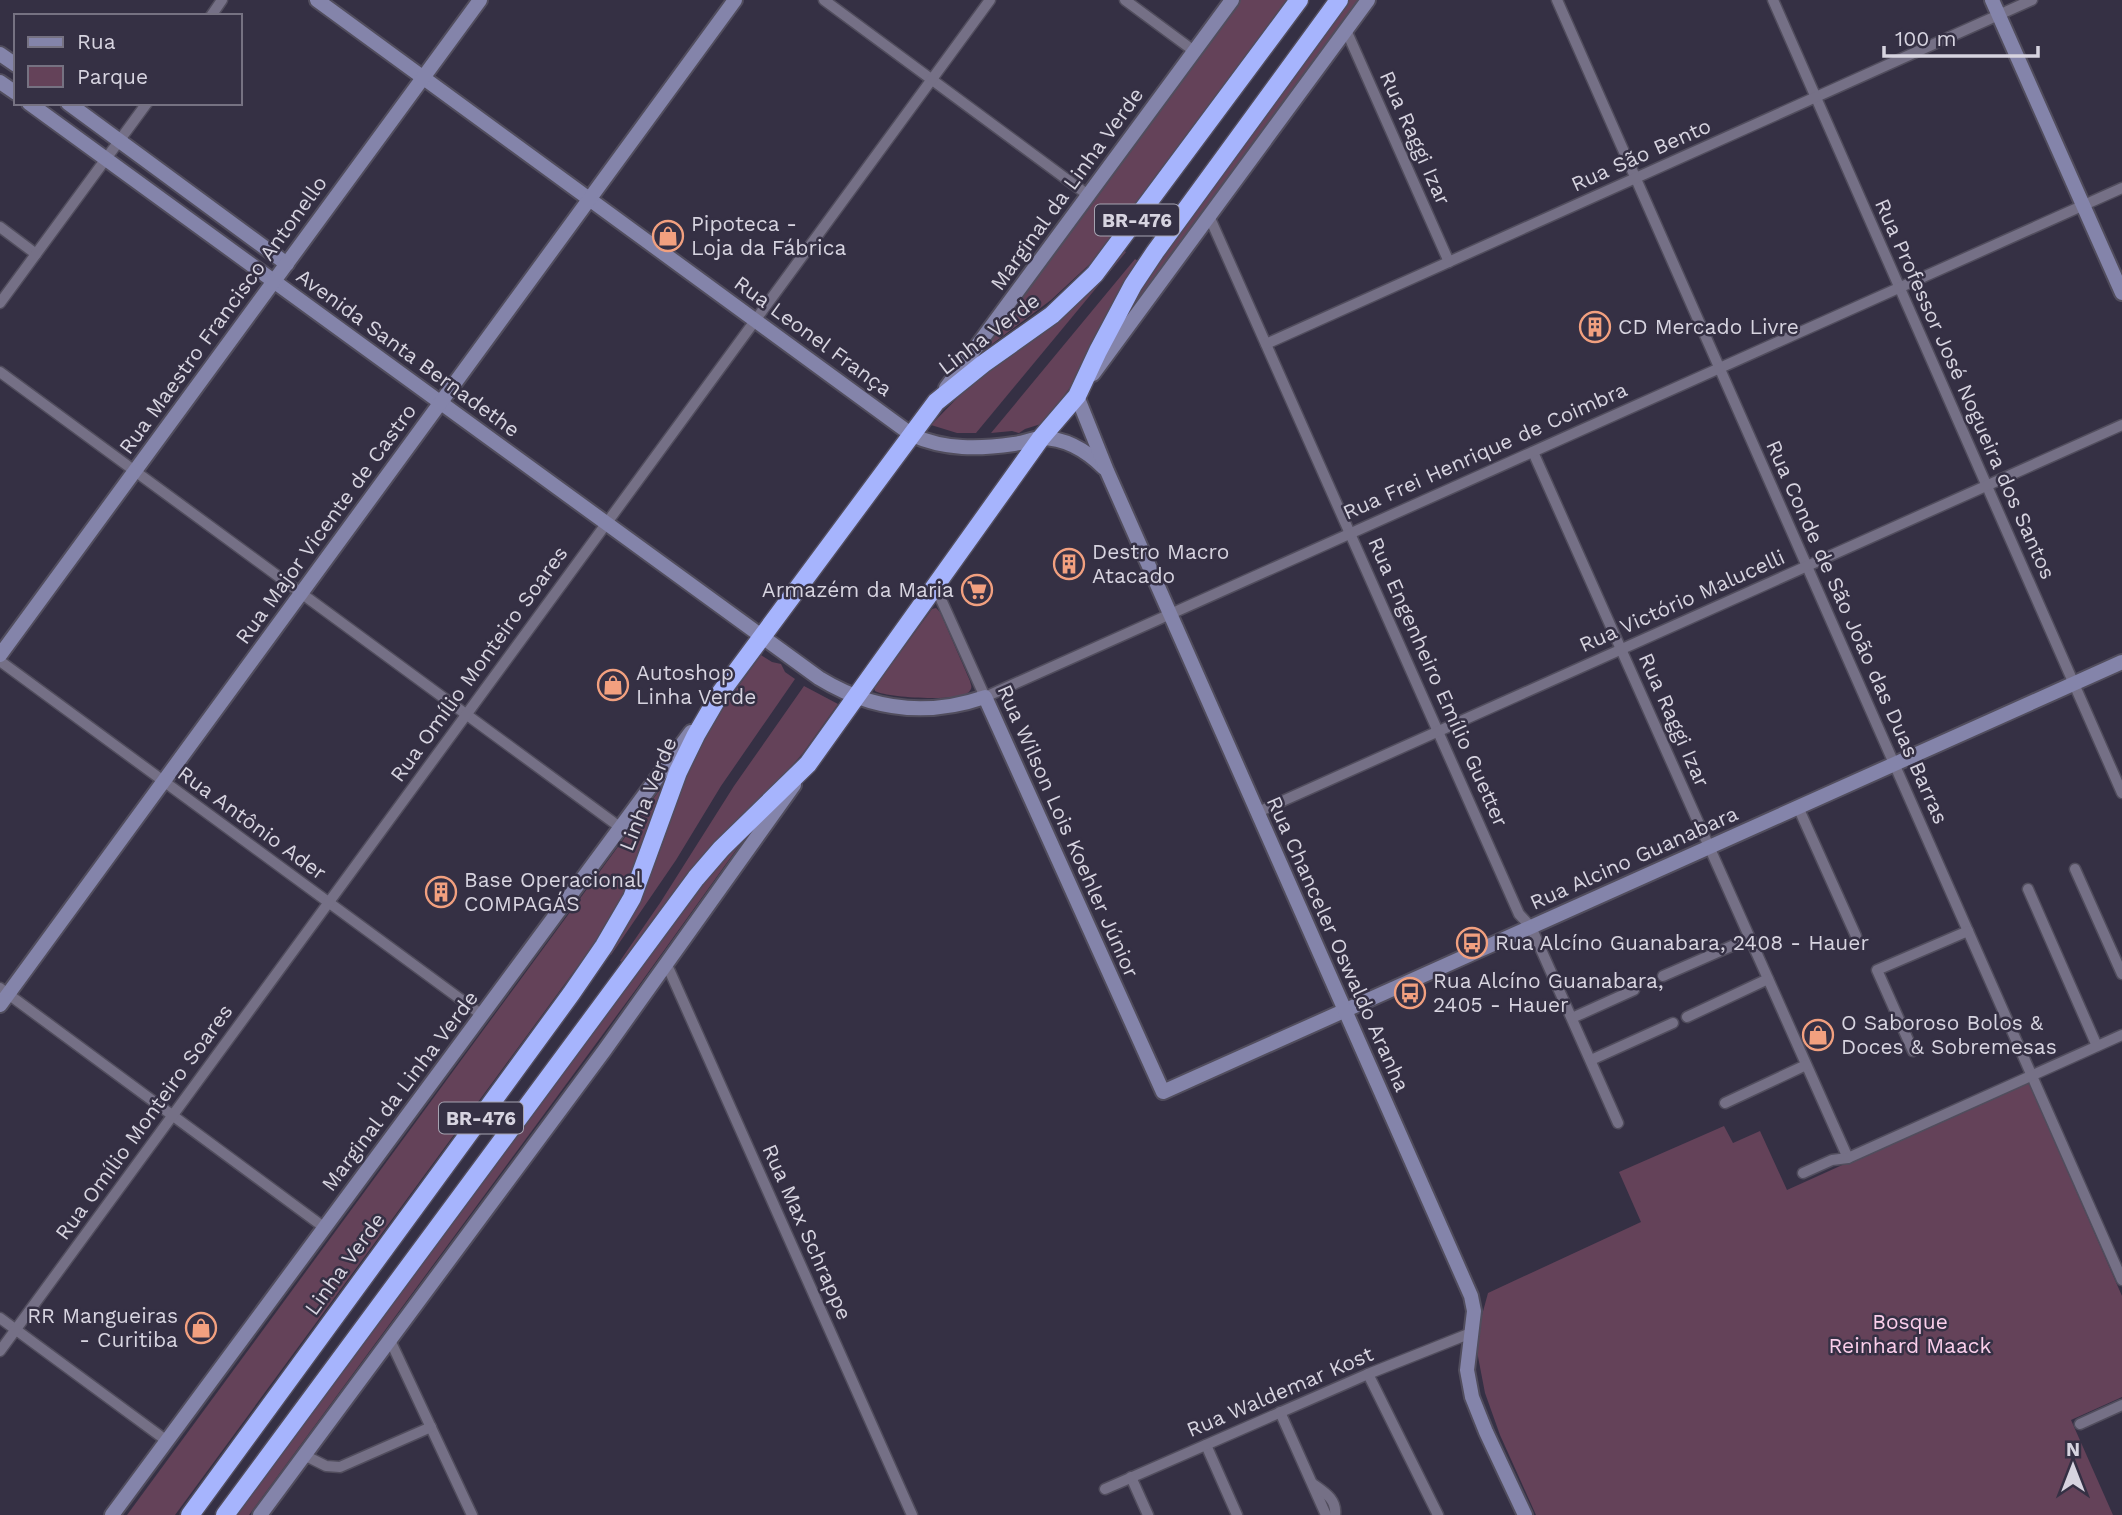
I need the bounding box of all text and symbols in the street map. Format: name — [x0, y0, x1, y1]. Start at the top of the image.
legend — [14, 14, 242, 105]
scale bar — [1884, 14, 2038, 58]
text: 100 m — [1895, 26, 1957, 51]
text: Rua — [77, 29, 116, 54]
text: Parque — [77, 64, 148, 89]
street label: Rua Raggi Izar — [1375, 67, 1456, 209]
street label: Marginal da Linha Verde — [985, 83, 1148, 295]
street label: Rua São Bento — [1567, 113, 1715, 197]
street label: Rua Maestro Francisco Antonello — [113, 171, 332, 459]
street label: Rua Professor José Nogueira dos Santos — [1870, 195, 2061, 583]
road number: BR-476 — [1095, 204, 1179, 235]
place label: Pipoteca - Loja da Fábrica — [691, 211, 846, 260]
shop icon: Pipoteca - Loja da Fábrica — [651, 219, 685, 253]
street label: Avenida Santa Bernadethe — [292, 263, 525, 442]
street label: Rua Leonel França — [730, 270, 897, 401]
street label: Linha Verde — [933, 287, 1044, 380]
building icon: CD Mercado Livre — [1578, 310, 1612, 344]
place label: CD Mercado Livre — [1618, 314, 1799, 339]
street label: Rua Frei Henrique de Coimbra — [1339, 376, 1631, 525]
street label: Rua Major Vicente de Castro — [230, 399, 421, 649]
street label: Rua Conde de São João das Duas Barras — [1761, 436, 1954, 828]
street label: Rua Engenheiro Emílio Guetter — [1363, 533, 1514, 831]
place label: Destro Macro Atacado — [1092, 539, 1229, 588]
street label: Rua Omílio Monteiro Soares — [385, 541, 573, 786]
street label: Rua Victório Malucelli — [1575, 544, 1788, 657]
building icon: Destro Macro Atacado — [1052, 547, 1086, 581]
supermarket icon: Armazém da Maria — [960, 573, 994, 607]
place label: Armazém da Maria — [762, 577, 954, 602]
street label: Rua Raggi Izar — [1634, 649, 1715, 791]
place label: Autoshop Linha Verde — [636, 660, 756, 709]
shop icon: Autoshop Linha Verde — [596, 668, 630, 702]
street label: Rua Wilson Lois Koehler Júnior — [992, 681, 1145, 981]
street label: Linha Verde — [613, 733, 682, 854]
street label: Rua Antônio Ader — [173, 760, 332, 885]
street label: Rua Chanceler Oswaldo Aranha — [1262, 792, 1415, 1096]
street label: Rua Alcino Guanabara — [1526, 800, 1742, 915]
place label: Base Operacional COMPAGÁS — [464, 867, 643, 916]
building icon: Base Operacional COMPAGÁS — [424, 875, 458, 909]
bus stop icon: Rua Alcíno Guanabara, 2408 - Hauer — [1455, 926, 1489, 960]
place label: Rua Alcíno Guanabara, 2408 - Hauer — [1495, 930, 1869, 955]
place label: Rua Alcíno Guanabara, 2405 - Hauer — [1433, 968, 1664, 1017]
bus stop icon: Rua Alcíno Guanabara, 2405 - Hauer — [1393, 976, 1427, 1010]
street label: Marginal da Linha Verde — [316, 986, 483, 1196]
street label: Rua Omílio Monteiro Soares — [50, 999, 238, 1244]
place label: O Saboroso Bolos & Doces & Sobremesas — [1841, 1010, 2057, 1059]
shop icon: O Saboroso Bolos & Doces & Sobremesas — [1801, 1018, 1835, 1052]
road number: BR-476 — [439, 1102, 523, 1134]
street label: Rua Max Schrappe — [757, 1140, 857, 1324]
street label: Linha Verde — [299, 1208, 390, 1320]
place label: RR Mangueiras - Curitiba — [27, 1303, 178, 1352]
park label: Bosque Reinhard Maack — [1828, 1309, 1992, 1358]
shop icon: RR Mangueiras - Curitiba — [184, 1311, 218, 1345]
street label: Rua Waldemar Kost — [1183, 1341, 1377, 1442]
north arrow — [2038, 1431, 2108, 1501]
text: N — [2066, 1438, 2080, 1461]

